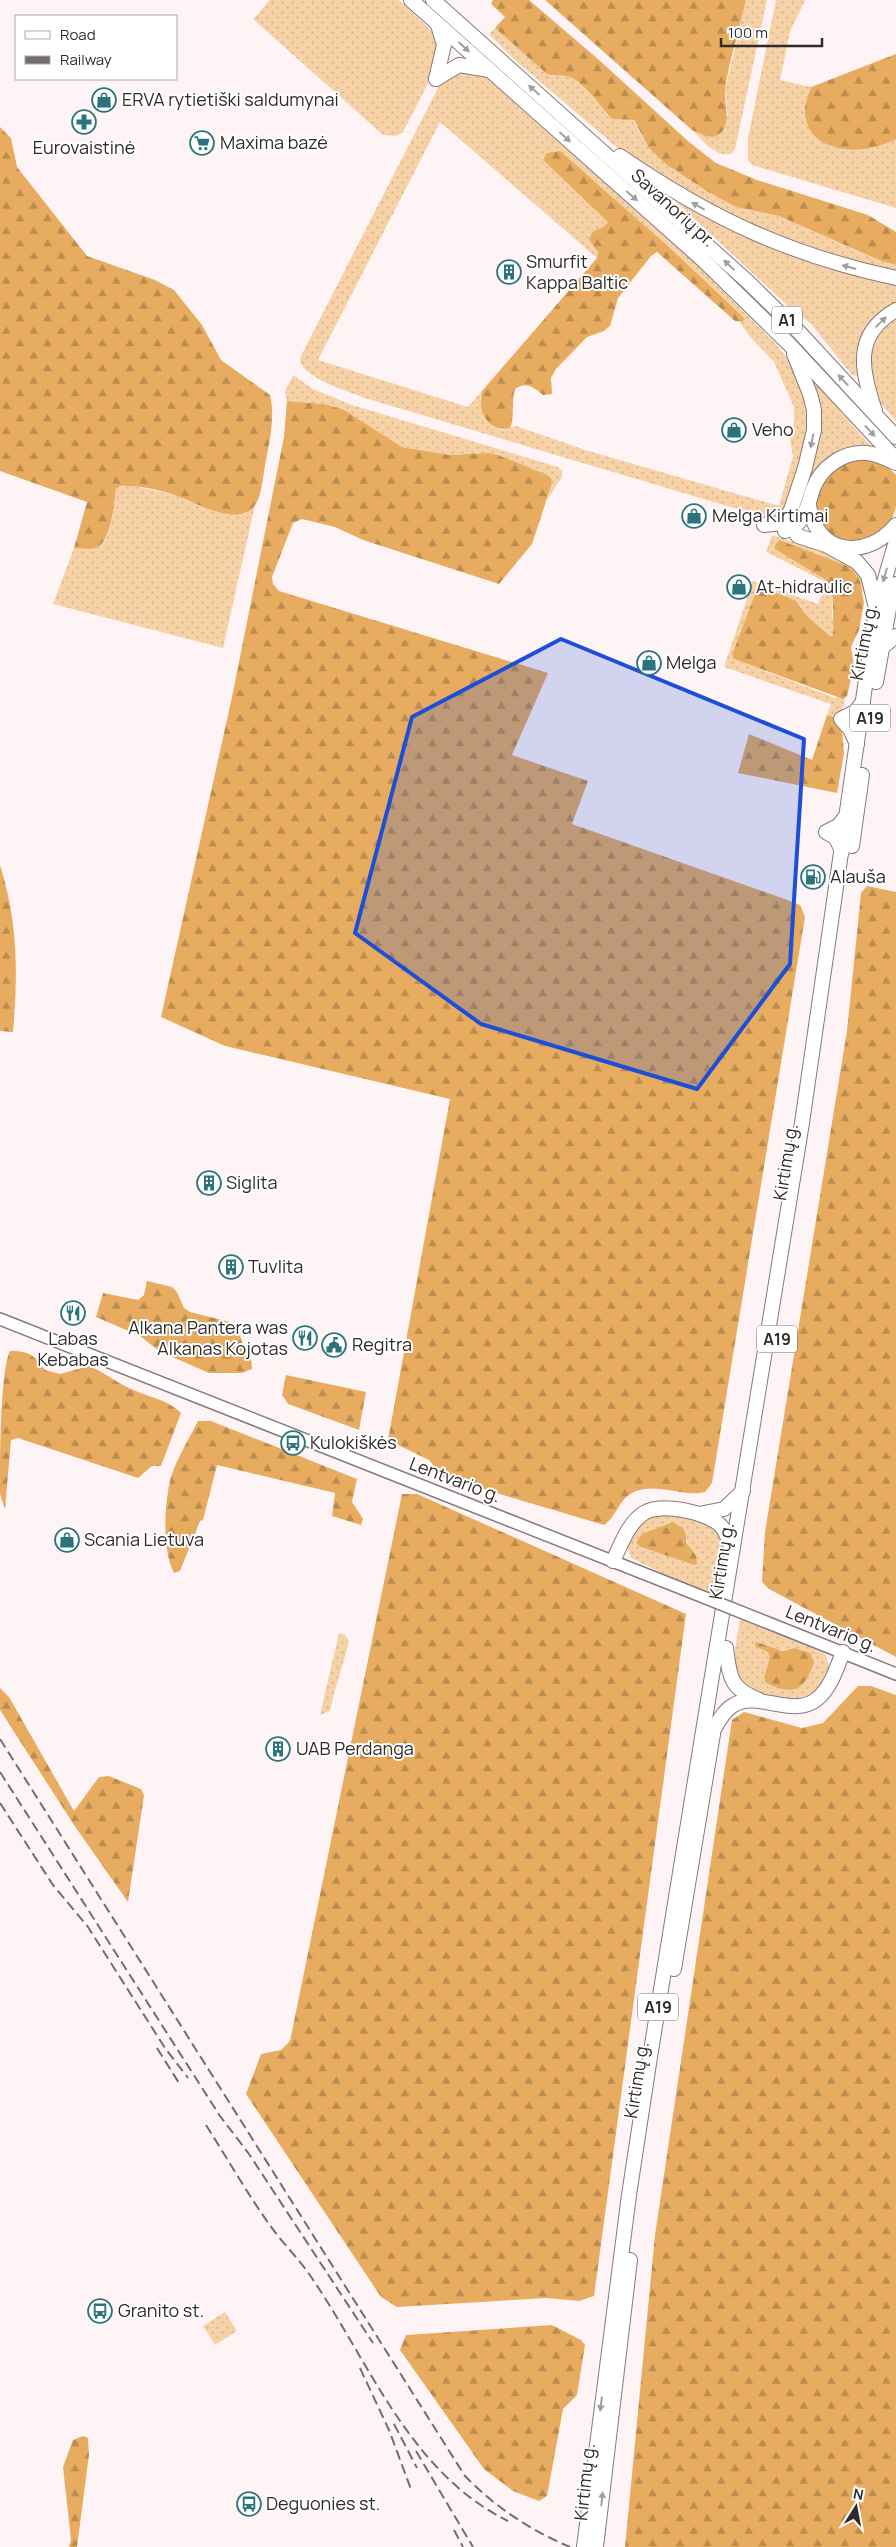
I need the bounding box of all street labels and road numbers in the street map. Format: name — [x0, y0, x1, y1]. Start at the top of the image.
street label: Savanorių pr. — [626, 163, 721, 252]
road number: A1 — [772, 306, 802, 334]
street label: Kirtimų g. — [844, 601, 882, 682]
road number: A19 — [850, 704, 890, 731]
street label: Kirtimų g. — [767, 1122, 803, 1202]
road number: A19 — [757, 1326, 797, 1352]
street label: Lentvario g. — [406, 1451, 505, 1507]
street label: Kirtimų g. — [703, 1521, 739, 1601]
street label: Lentvario g. — [782, 1599, 880, 1657]
road number: A19 — [638, 1994, 678, 2020]
street label: Kirtimų g. — [618, 2040, 654, 2120]
street label: Kirtimų g. — [568, 2442, 600, 2522]

